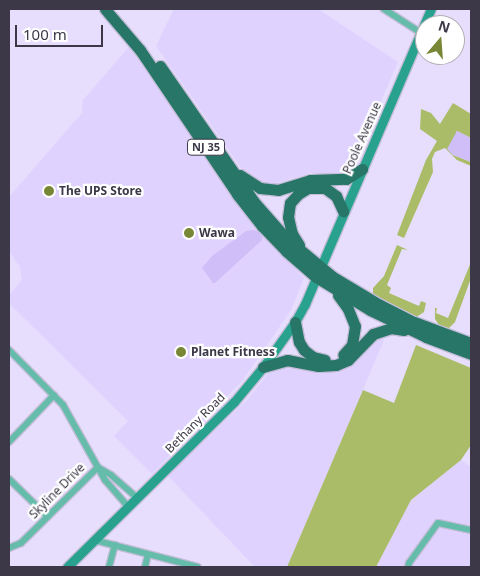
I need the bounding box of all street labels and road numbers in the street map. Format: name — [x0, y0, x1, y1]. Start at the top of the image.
street label: Poole Avenue — [340, 100, 384, 176]
road number: NJ 35 — [186, 138, 226, 156]
street label: Bethany Road — [162, 390, 228, 456]
street label: Skyline Drive — [26, 460, 88, 522]

